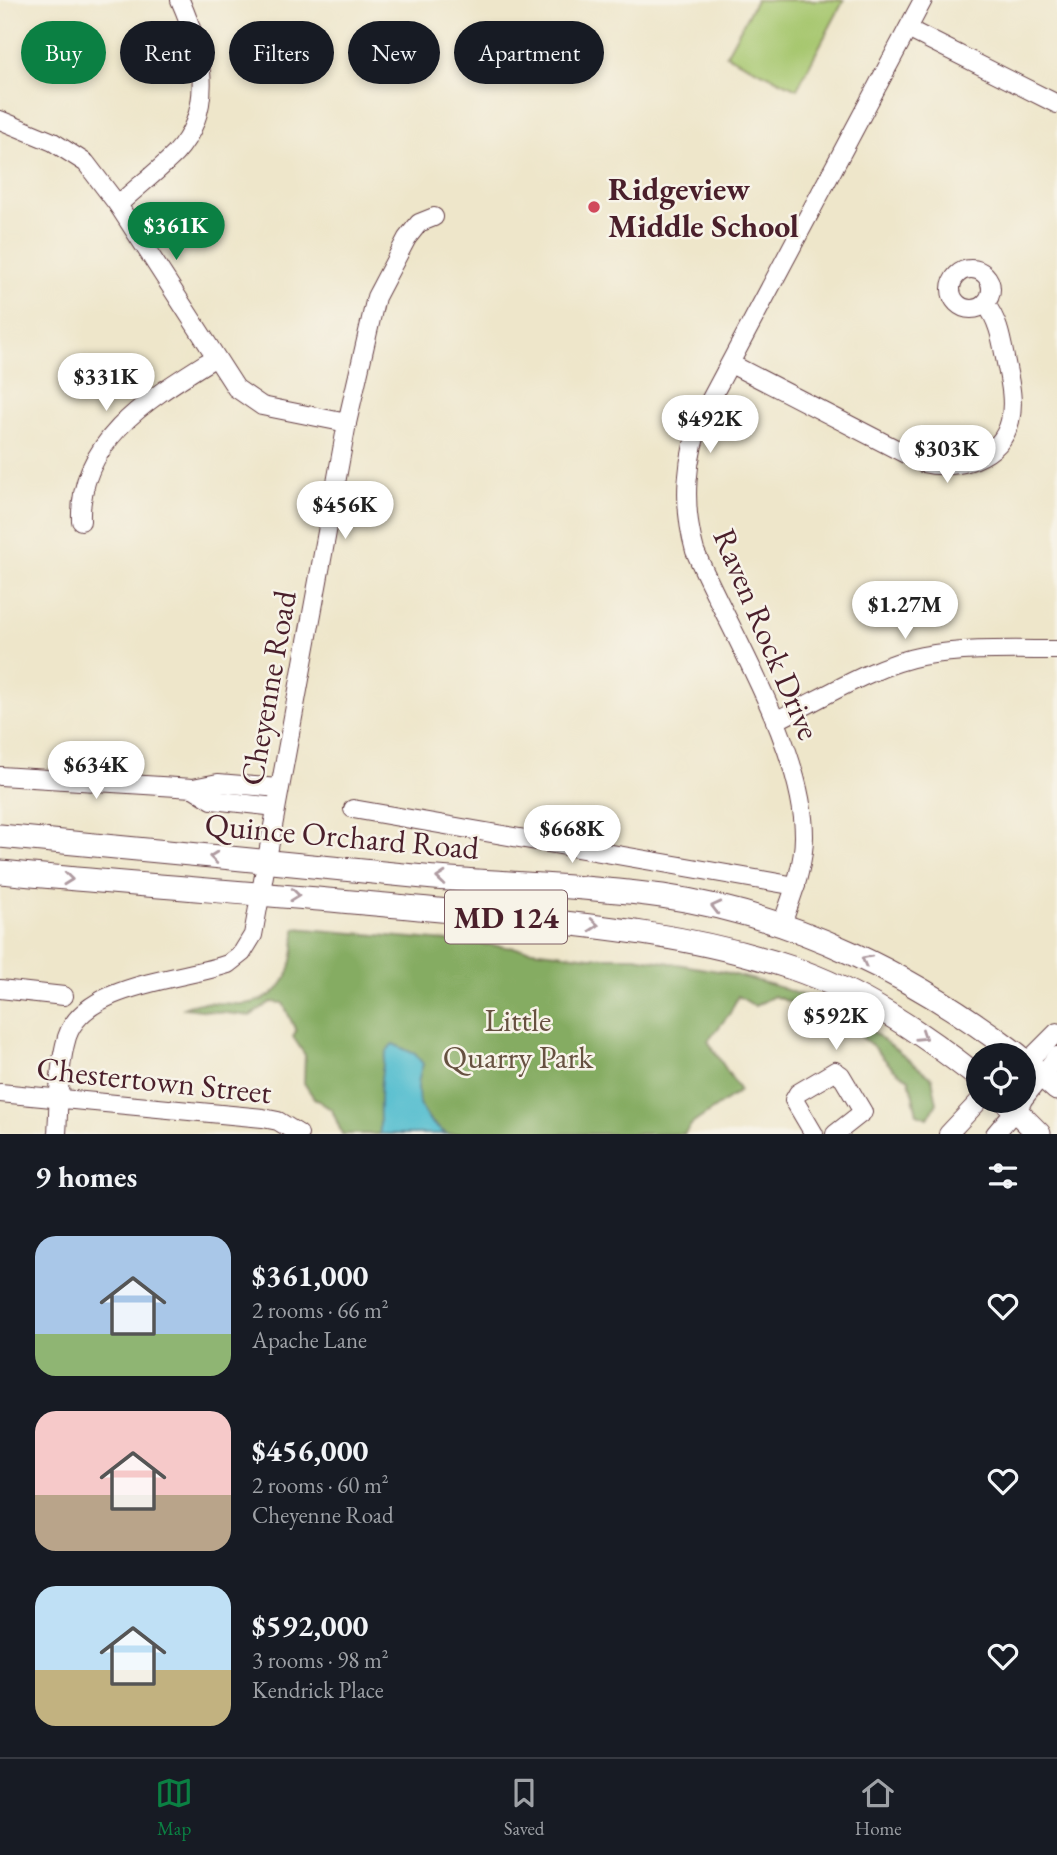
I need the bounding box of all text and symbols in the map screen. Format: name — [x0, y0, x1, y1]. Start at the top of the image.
chip: Buy — [21, 21, 106, 84]
chip: Rent — [120, 21, 215, 84]
chip: Filters — [229, 21, 334, 84]
chip: New — [348, 21, 440, 84]
chip: Apartment — [454, 21, 604, 84]
place label: Ridgeview Middle School — [608, 168, 799, 247]
marker: Ridgeview Middle School — [586, 199, 602, 215]
pin: $361K — [127, 202, 225, 262]
text: $361K — [144, 210, 208, 240]
pin: $331K — [57, 354, 155, 413]
text: $331K — [74, 361, 138, 391]
pin: $492K — [661, 396, 759, 455]
text: $492K — [678, 403, 742, 433]
pin: $303K — [898, 426, 996, 485]
text: $303K — [915, 433, 979, 463]
pin: $456K — [296, 482, 394, 541]
text: $456K — [313, 489, 377, 519]
street label: Raven Rock Drive — [704, 522, 830, 746]
pin: $1.27M — [848, 582, 962, 641]
street label: Cheyenne Road — [230, 587, 306, 789]
text: $1.27M — [868, 589, 942, 619]
pin: $634K — [47, 742, 145, 801]
text: $634K — [64, 749, 128, 779]
street label: Quince Orchard Road — [203, 803, 482, 869]
pin: $668K — [523, 806, 621, 865]
text: $668K — [540, 813, 604, 843]
one-way arrow — [209, 849, 220, 864]
one-way arrow — [62, 871, 74, 886]
one-way arrow — [435, 871, 446, 886]
one-way arrow — [289, 888, 301, 903]
road number: MD 124 — [445, 890, 567, 944]
one-way arrow — [710, 901, 722, 915]
one-way arrow — [589, 917, 600, 932]
one-way arrow — [861, 955, 873, 968]
pin: $592K — [787, 992, 885, 1052]
park label: Little Quarry Park — [443, 999, 594, 1078]
text: $592K — [804, 1000, 868, 1030]
one-way arrow — [915, 1028, 928, 1041]
map controls — [966, 1043, 1036, 1113]
button: locate — [966, 1043, 1036, 1113]
street label: Chestertown Street — [34, 1047, 274, 1113]
text: 9 homes — [35, 1157, 137, 1196]
icon: filters — [984, 1157, 1022, 1195]
text: $361,000 — [252, 1256, 368, 1295]
icon: home — [91, 1264, 175, 1348]
icon: heart — [984, 1287, 1022, 1325]
text: 2 rooms · 66 m² — [252, 1295, 389, 1325]
text: Apache Lane — [252, 1325, 367, 1355]
text: $456,000 — [252, 1431, 368, 1470]
icon: home — [91, 1439, 175, 1523]
icon: heart — [984, 1462, 1022, 1500]
text: 2 rooms · 60 m² — [252, 1470, 389, 1500]
text: Cheyenne Road — [252, 1500, 394, 1530]
text: $592,000 — [252, 1606, 368, 1645]
icon: home — [91, 1614, 175, 1698]
icon: heart — [984, 1637, 1022, 1675]
text: 3 rooms · 98 m² — [252, 1645, 389, 1675]
text: Kendrick Place — [252, 1675, 384, 1705]
tab: Map — [155, 1774, 193, 1841]
tab: Saved — [504, 1774, 544, 1841]
tab: Home — [855, 1774, 902, 1841]

